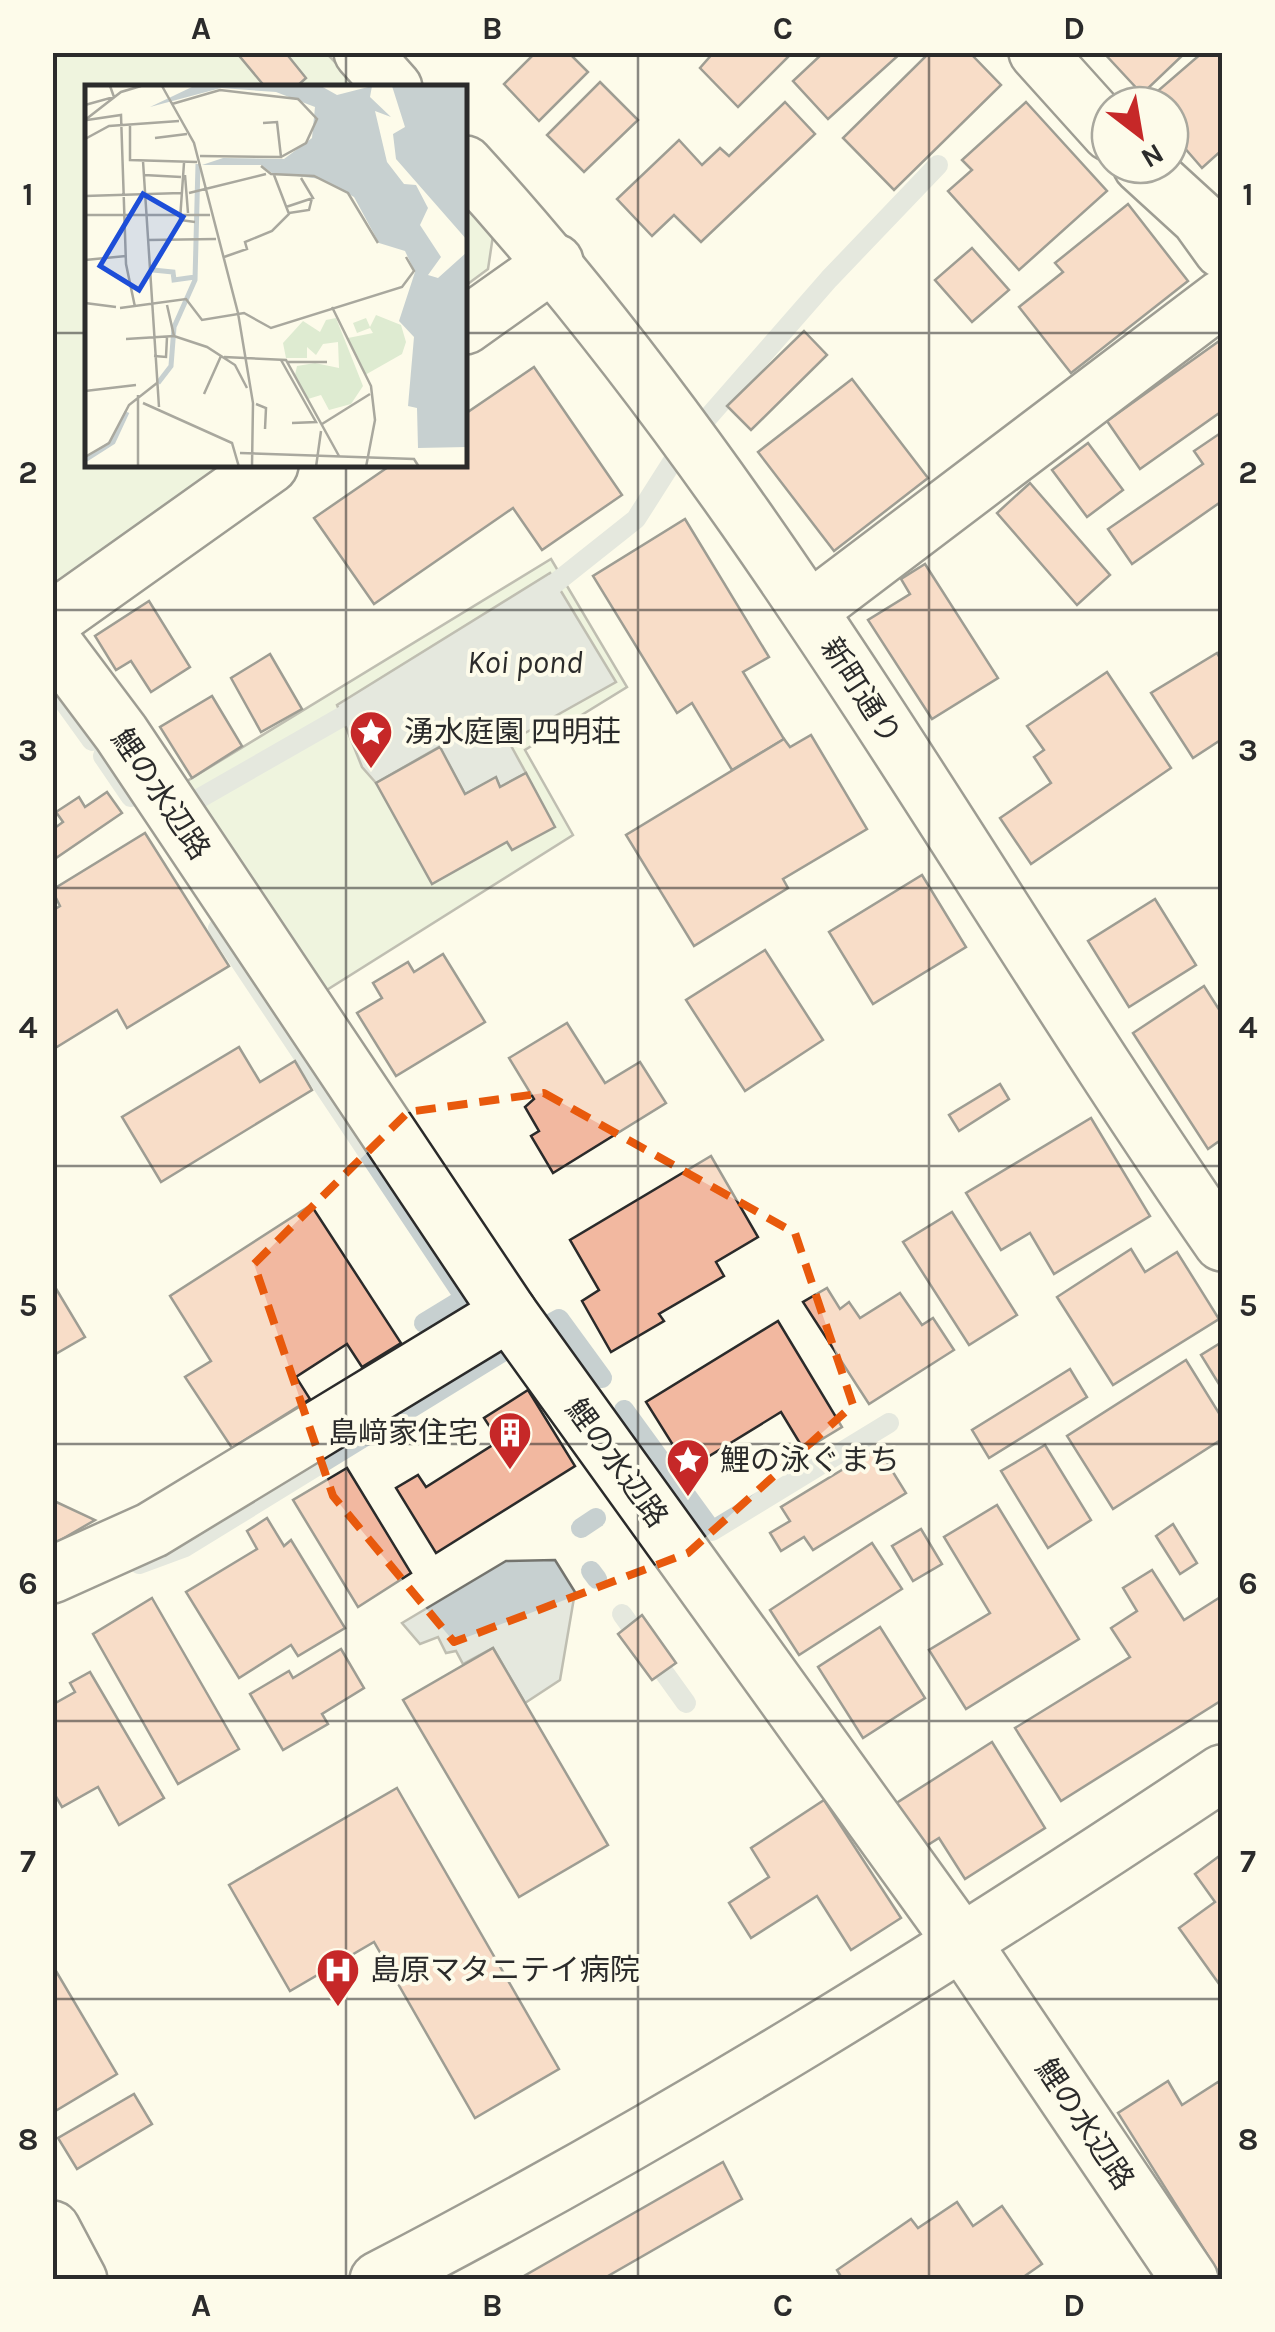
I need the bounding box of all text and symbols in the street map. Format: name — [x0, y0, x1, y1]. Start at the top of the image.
text: A — [191, 10, 211, 47]
text: B — [482, 10, 502, 47]
text: C — [773, 10, 793, 47]
text: D — [1063, 10, 1085, 47]
inset map — [85, 85, 468, 468]
north arrow — [1090, 85, 1190, 185]
text: N — [1136, 137, 1170, 175]
text: 1 — [22, 176, 34, 213]
text: 1 — [1242, 176, 1254, 213]
text: 2 — [18, 454, 38, 491]
text: 2 — [1238, 454, 1258, 491]
street label: 新町通り — [813, 631, 909, 751]
water label: Koi pond — [467, 644, 583, 681]
place icon: 湧水庭園 四明荘 — [348, 709, 394, 770]
place label: 湧水庭園 四明荘 — [404, 714, 621, 750]
street label: 鯉の水辺路 — [104, 722, 218, 866]
text: 3 — [18, 732, 38, 769]
text: 3 — [1238, 732, 1258, 769]
text: 4 — [18, 1009, 38, 1046]
text: 4 — [1238, 1009, 1258, 1046]
text: 5 — [19, 1287, 37, 1324]
text: 5 — [1239, 1287, 1257, 1324]
street label: 鯉の水辺路 — [558, 1392, 676, 1534]
building icon: 島﨑家住宅 — [487, 1410, 533, 1471]
place label: 島﨑家住宅 — [328, 1415, 478, 1451]
place icon: 鯉の泳ぐまち — [665, 1437, 711, 1498]
place label: 鯉の泳ぐまち — [720, 1442, 900, 1478]
text: 6 — [18, 1565, 38, 1602]
text: 6 — [1238, 1565, 1258, 1602]
text: 7 — [20, 1843, 36, 1880]
text: 7 — [1240, 1843, 1256, 1880]
hospital icon: 島原マタニテイ病院 — [315, 1947, 361, 2008]
place label: 島原マタニテイ病院 — [370, 1952, 640, 1988]
street label: 鯉の水辺路 — [1028, 2052, 1142, 2196]
text: 8 — [18, 2121, 38, 2158]
text: 8 — [1238, 2121, 1258, 2158]
text: A — [191, 2287, 211, 2324]
text: B — [482, 2287, 502, 2324]
text: C — [773, 2287, 793, 2324]
text: D — [1063, 2287, 1085, 2324]

